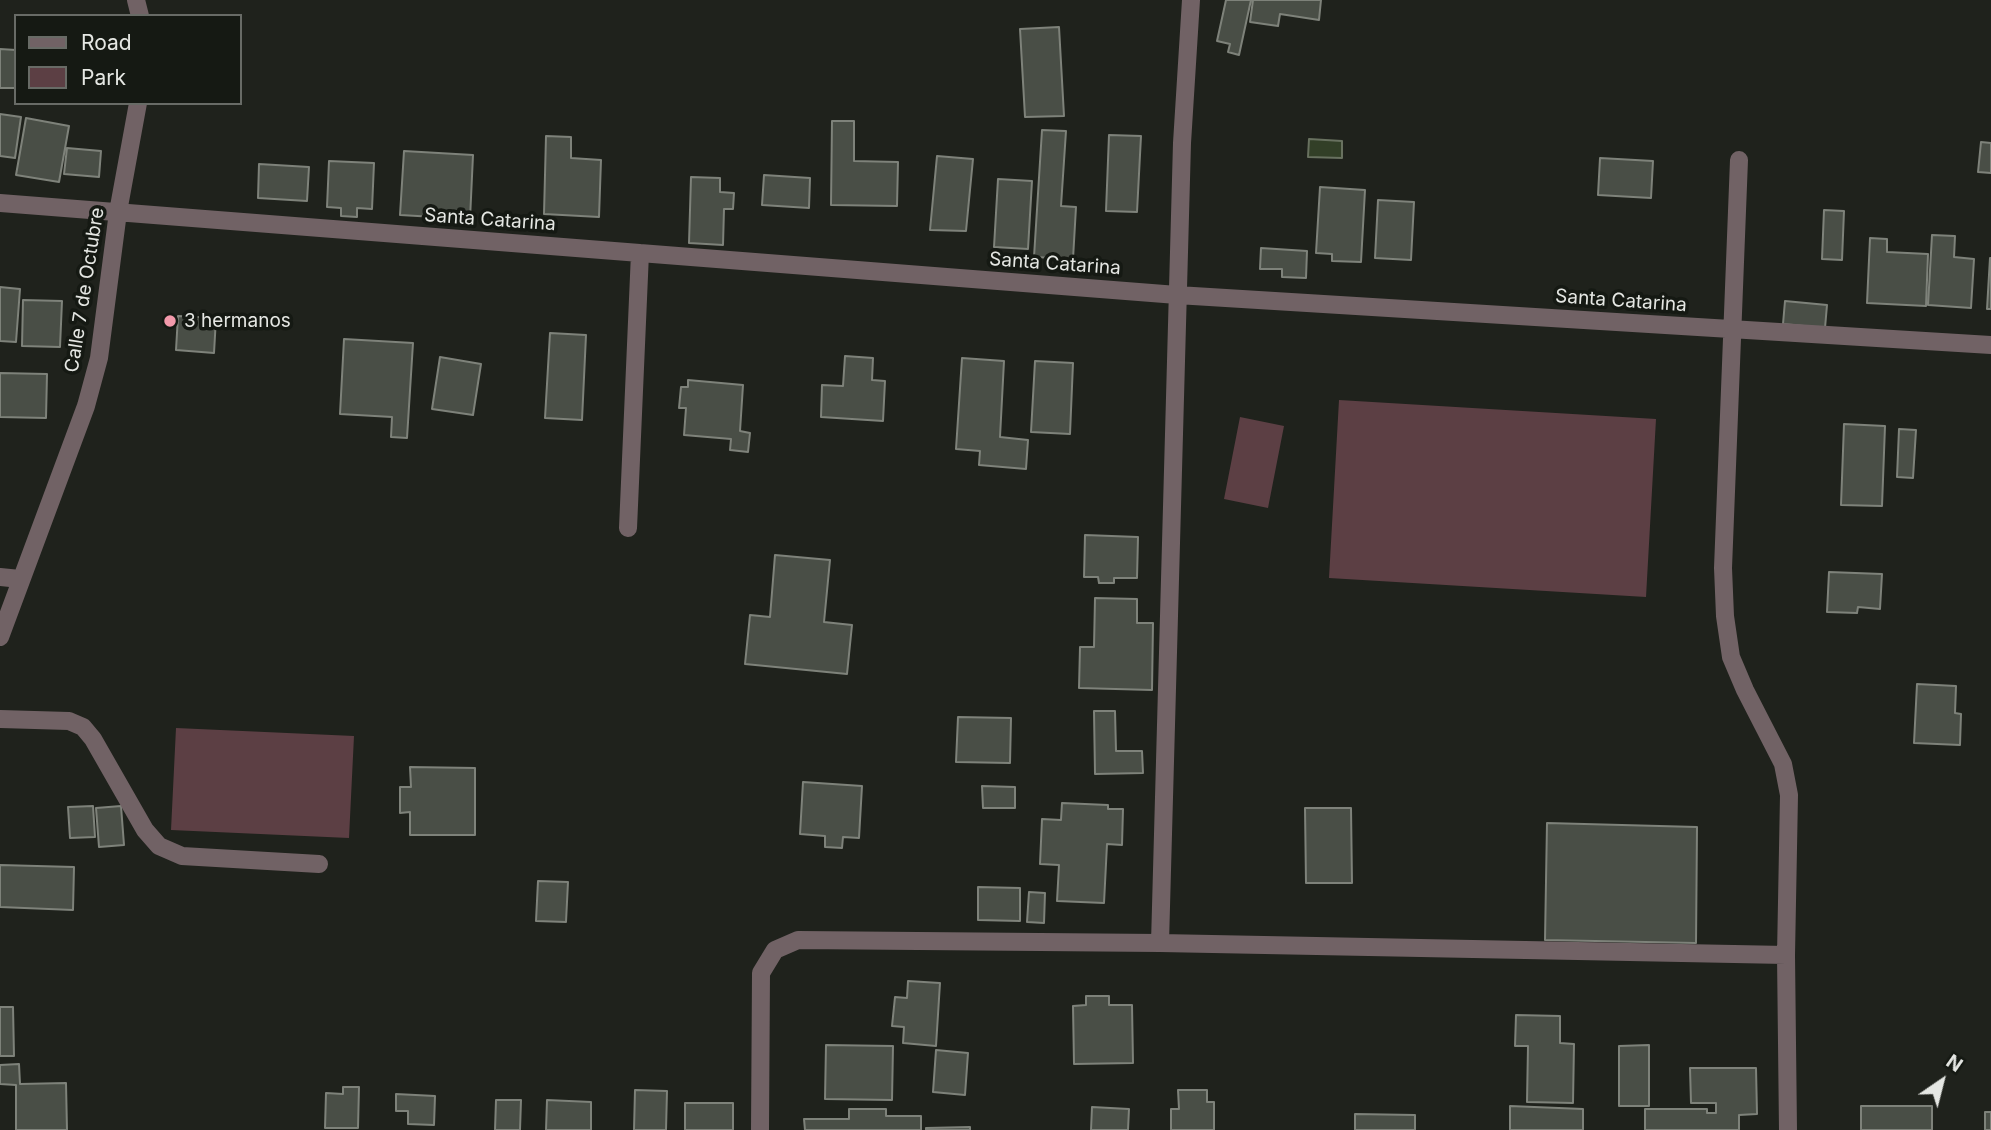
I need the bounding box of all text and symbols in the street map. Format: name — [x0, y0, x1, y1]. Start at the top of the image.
legend — [14, 14, 242, 105]
text: Road — [81, 30, 132, 55]
text: Park — [81, 65, 126, 90]
street label: Santa Catarina — [423, 204, 557, 236]
street label: Calle 7 de Octubre — [61, 206, 109, 374]
street label: Santa Catarina — [988, 248, 1122, 280]
street label: Santa Catarina — [1554, 285, 1688, 317]
place label: 3 hermanos — [184, 310, 291, 332]
marker: 3 hermanos — [162, 313, 178, 329]
north arrow — [1907, 1046, 1977, 1116]
text: N — [1942, 1050, 1967, 1077]

